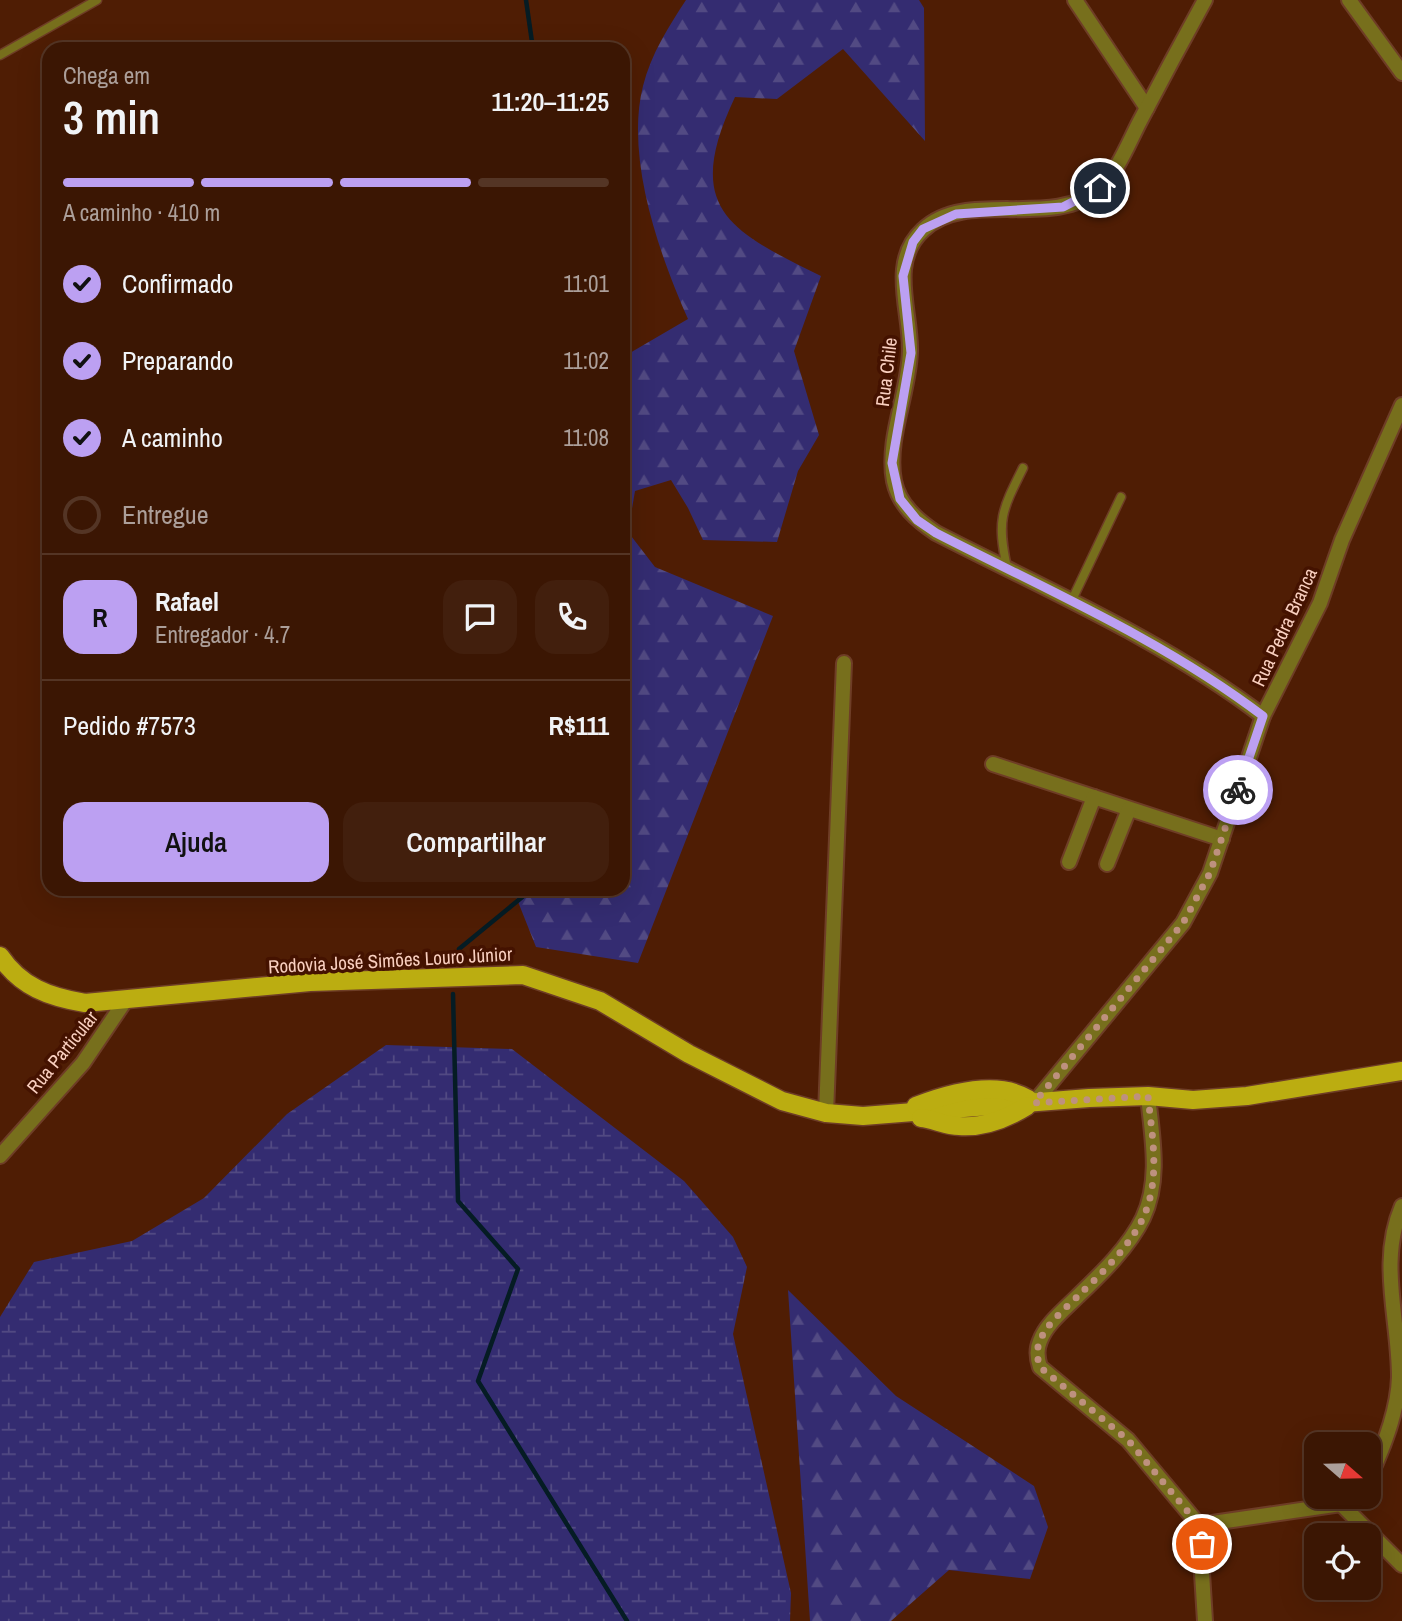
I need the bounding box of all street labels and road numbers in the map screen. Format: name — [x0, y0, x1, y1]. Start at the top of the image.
street label: Rua Chile — [869, 336, 903, 408]
street label: Rua Pedra Branca — [1245, 563, 1323, 691]
street label: Rodovia José Simões Louro Júnior — [267, 941, 513, 979]
street label: Rua Particular — [21, 1004, 104, 1099]

